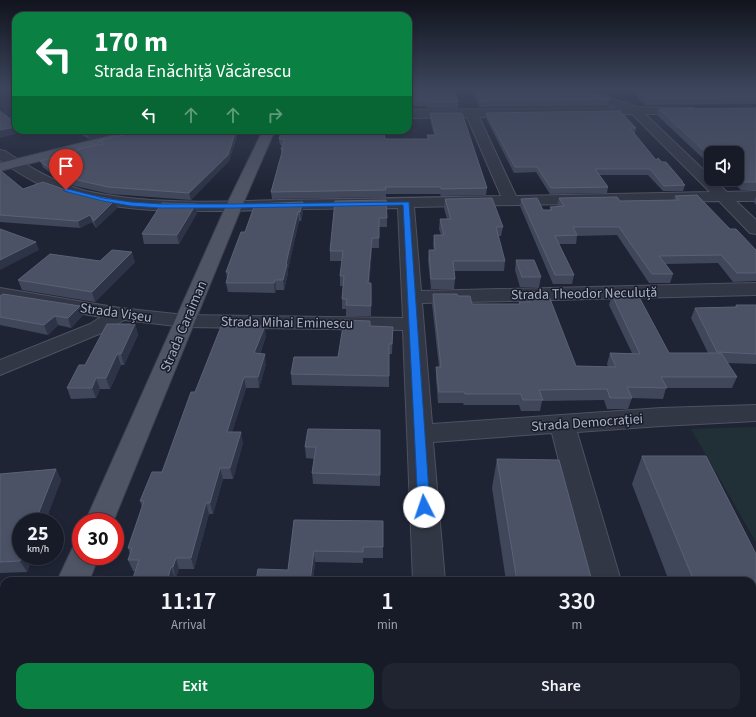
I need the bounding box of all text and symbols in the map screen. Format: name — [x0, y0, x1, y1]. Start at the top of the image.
text: 170 m — [94, 22, 168, 62]
icon: left — [28, 28, 80, 80]
text: Strada Enăchiță Văcărescu — [94, 59, 292, 84]
icon: left — [138, 104, 160, 126]
icon: ahead — [180, 104, 202, 126]
icon: ahead — [222, 104, 244, 126]
icon: right — [264, 104, 286, 126]
map controls — [704, 146, 744, 186]
button: sound — [704, 146, 744, 186]
pin — [49, 149, 83, 190]
icon: arrive — [55, 155, 77, 177]
street label: Strada Caraiman — [156, 278, 212, 375]
street label: Strada Theodor Neculuță — [511, 283, 657, 305]
street label: Strada Vișeu — [79, 298, 153, 328]
street label: Strada Mihai Eminescu — [221, 312, 353, 334]
street label: Strada Democrației — [530, 409, 644, 437]
position arrow — [403, 486, 445, 528]
speed limit sign: 30 — [72, 513, 124, 565]
text: 25 — [27, 520, 49, 548]
text: km/h — [27, 542, 49, 556]
text: 11:17 — [161, 584, 216, 619]
text: 1 — [381, 584, 394, 619]
text: 330 — [559, 584, 595, 619]
text: Arrival — [171, 616, 206, 634]
text: min — [377, 616, 398, 634]
text: m — [572, 616, 582, 634]
button: Exit — [16, 663, 374, 709]
button: Share — [382, 663, 740, 709]

